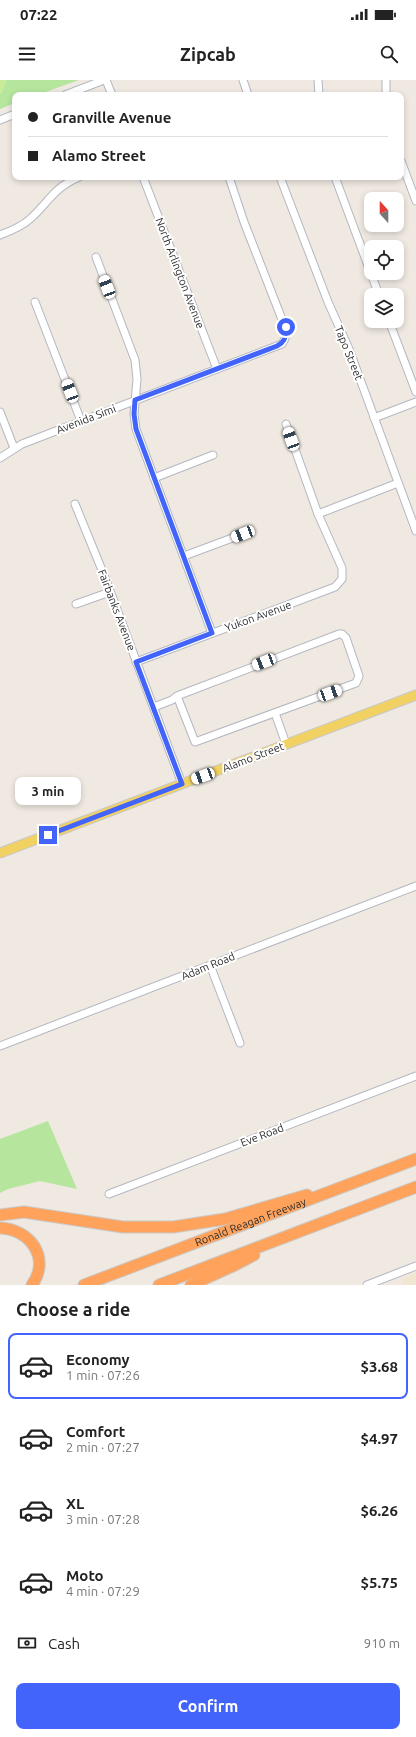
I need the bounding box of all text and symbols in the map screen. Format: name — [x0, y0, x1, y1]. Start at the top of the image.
text: 07:22 — [20, 6, 58, 23]
icon: menu — [16, 43, 38, 65]
icon: search — [378, 43, 400, 65]
text: Zipcab — [180, 44, 236, 64]
text: Granville Avenue — [52, 109, 171, 126]
text: Alamo Street — [52, 147, 146, 164]
north arrow — [364, 192, 404, 232]
map controls — [364, 192, 404, 328]
street label: North Arlington Avenue — [153, 216, 207, 330]
button: locate — [364, 240, 404, 280]
car — [97, 274, 117, 300]
button: layers — [364, 288, 404, 328]
route start — [277, 318, 295, 336]
street label: Tapo Street — [333, 324, 366, 382]
car — [60, 378, 80, 404]
street label: Avenida Simi — [55, 402, 117, 436]
car — [281, 426, 301, 452]
car — [230, 524, 256, 544]
street label: Fairbanks Avenue — [96, 568, 138, 652]
street label: Yukon Avenue — [223, 598, 293, 634]
car — [251, 652, 277, 672]
car — [317, 683, 343, 703]
street label: Alamo Street — [221, 740, 286, 774]
car — [190, 766, 216, 786]
callout: 3 min — [15, 777, 81, 805]
text: 3 min — [32, 784, 64, 798]
route end — [39, 826, 57, 844]
street label: Adam Road — [180, 950, 236, 982]
street label: Eve Road — [239, 1121, 285, 1149]
street label: Ronald Reagan Freeway — [193, 1195, 308, 1248]
text: Choose a ride — [16, 1299, 130, 1319]
icon: car — [18, 1348, 54, 1384]
text: Economy — [66, 1351, 130, 1368]
text: $3.68 — [360, 1358, 398, 1375]
text: 1 min · 07:26 — [66, 1368, 140, 1382]
icon: car — [18, 1420, 54, 1456]
text: Comfort — [66, 1423, 125, 1440]
text: $4.97 — [360, 1430, 398, 1447]
text: 2 min · 07:27 — [66, 1440, 140, 1454]
icon: car — [18, 1492, 54, 1528]
text: XL — [66, 1495, 84, 1512]
text: $6.26 — [360, 1502, 398, 1519]
text: 3 min · 07:28 — [66, 1512, 140, 1526]
icon: car — [18, 1564, 54, 1600]
text: Moto — [66, 1567, 104, 1584]
text: $5.75 — [360, 1574, 398, 1591]
text: 4 min · 07:29 — [66, 1584, 140, 1598]
icon: cash — [16, 1632, 38, 1654]
text: Cash — [48, 1635, 80, 1652]
text: 910 m — [364, 1636, 400, 1650]
button: Confirm — [16, 1683, 400, 1729]

